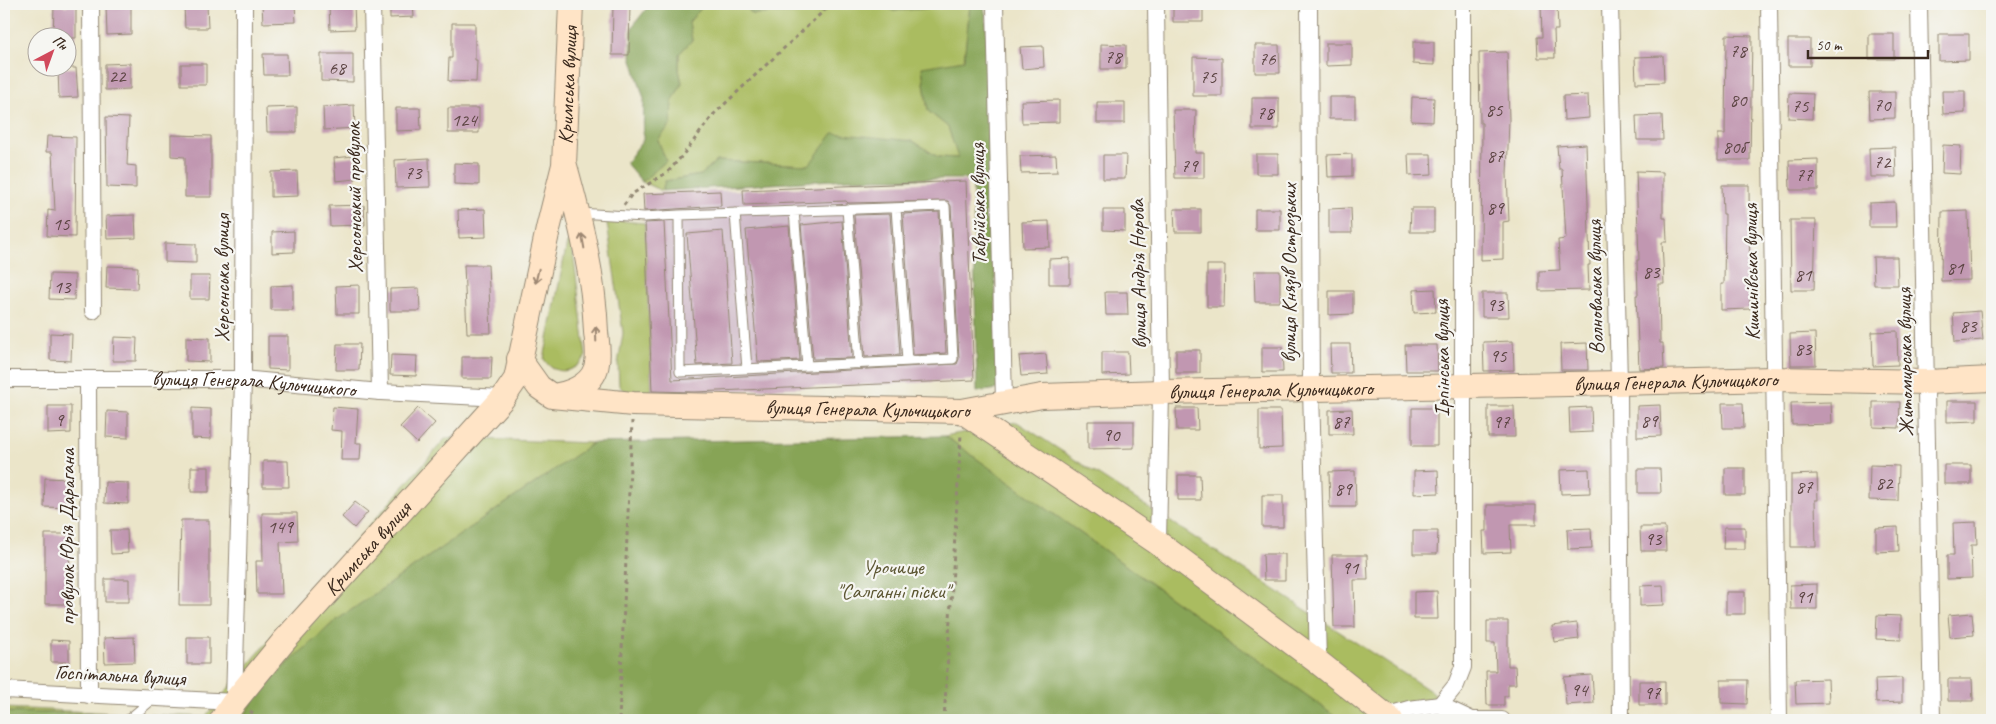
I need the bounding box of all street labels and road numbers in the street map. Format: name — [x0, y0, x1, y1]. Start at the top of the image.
street label: Кримська вулиця — [552, 24, 583, 144]
street label: Херсонський провулок — [340, 120, 368, 273]
street label: Таврійська вулиця — [964, 141, 992, 265]
street label: вулиця Князів Острозьких — [1276, 181, 1302, 363]
street label: вулиця Андрія Норова — [1124, 197, 1152, 349]
street label: Кишинівська вулиця — [1737, 202, 1765, 341]
street label: Херсонська вулиця — [209, 212, 235, 342]
street label: Волноваська вулиця — [1581, 218, 1609, 355]
street label: Житомирська вулиця — [1891, 286, 1919, 437]
street label: Ірпінська вулиця — [1429, 298, 1455, 417]
street label: вулиця Генерала Кульчицького — [152, 366, 359, 403]
street label: вулиця Генерала Кульчицького — [1574, 366, 1781, 397]
street label: вулиця Генерала Кульчицького — [1169, 375, 1376, 405]
street label: вулиця Генерала Кульчицького — [765, 394, 974, 424]
street label: провулок Юрія Дарагана — [54, 447, 80, 625]
street label: Кримська вулиця — [318, 495, 417, 601]
street label: Госпітальна вулиця — [54, 659, 187, 691]

